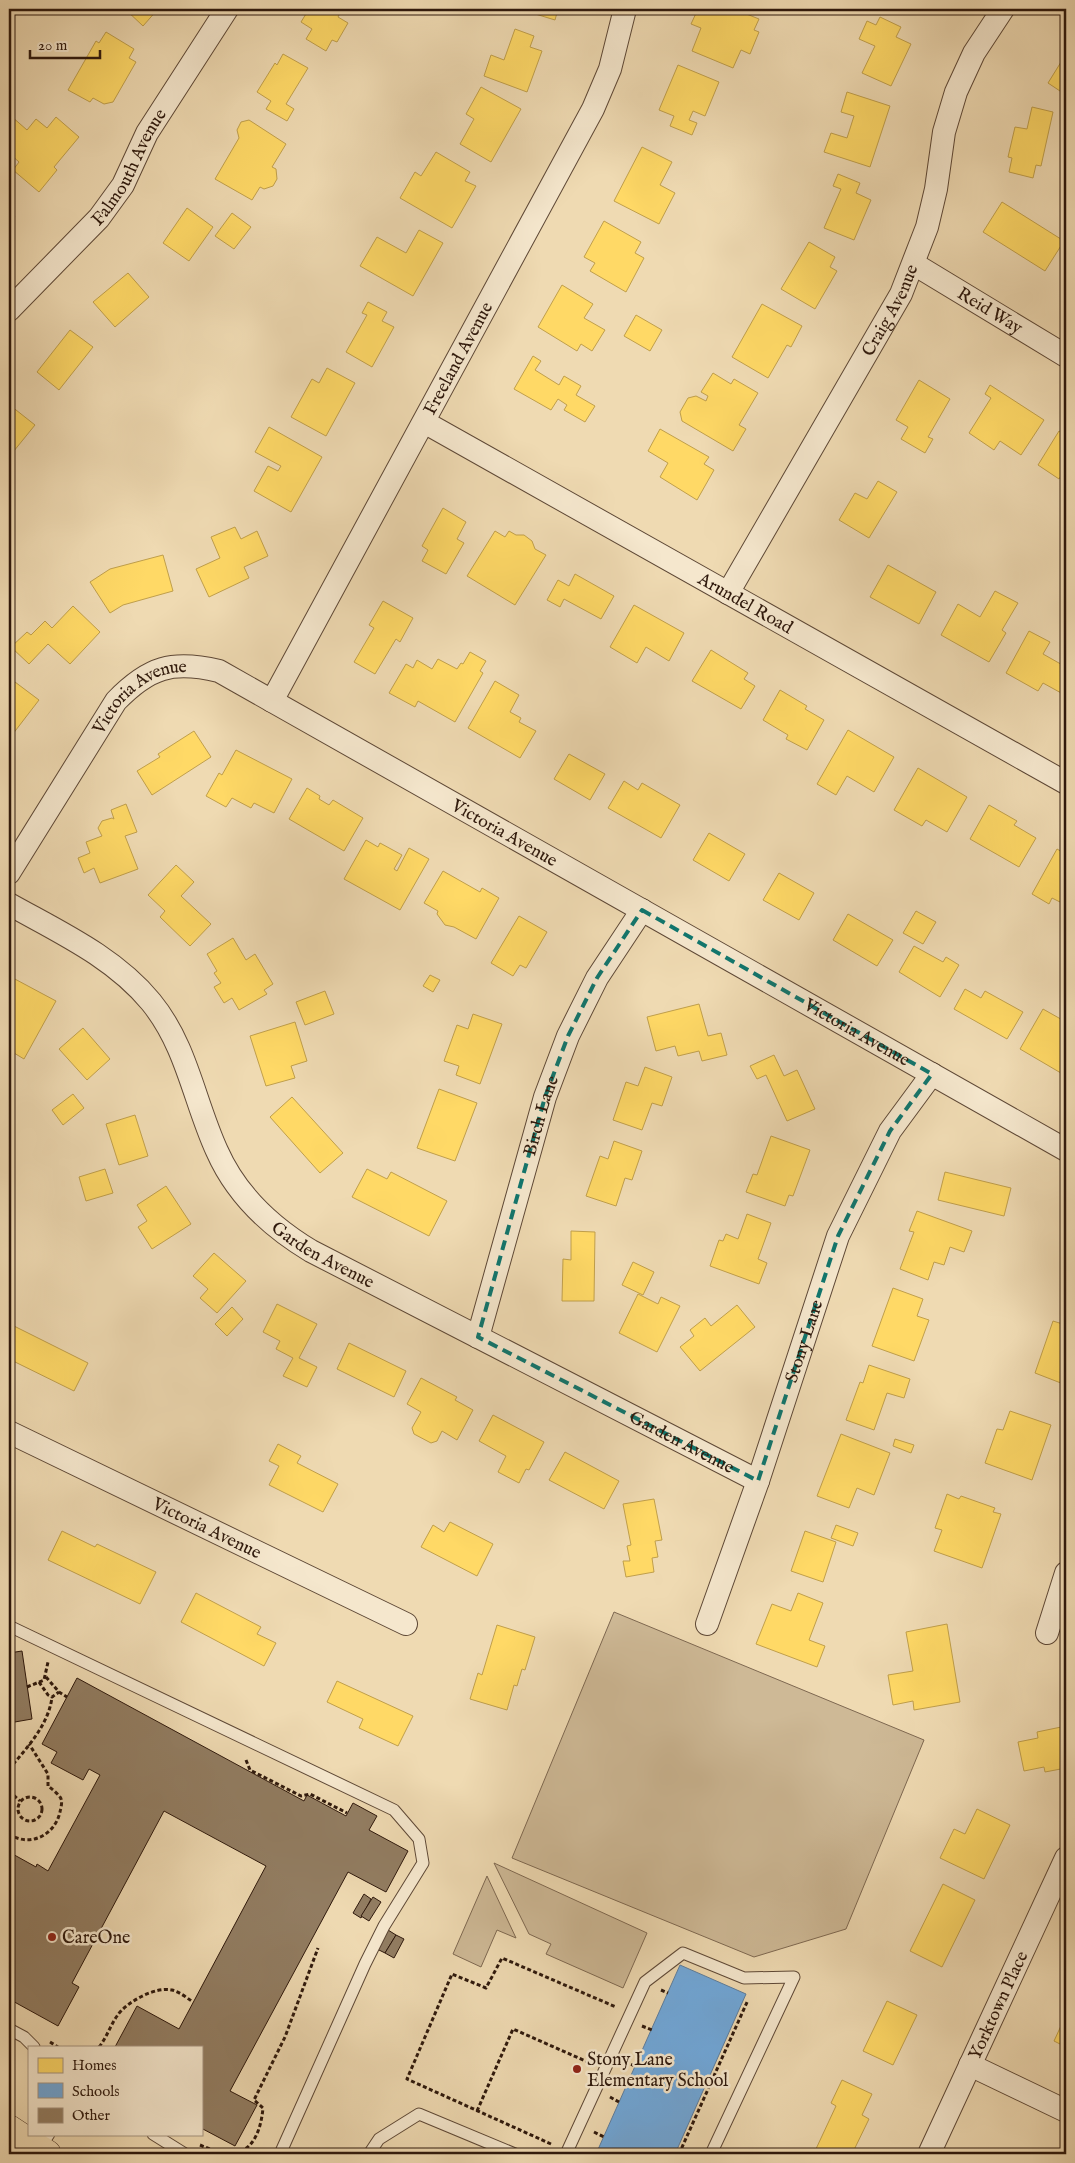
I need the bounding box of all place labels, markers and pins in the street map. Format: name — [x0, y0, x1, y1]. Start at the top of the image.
place label: CareOne — [62, 1927, 130, 1950]
marker: CareOne — [46, 1931, 58, 1943]
place label: Stony Lane Elementary School — [587, 2049, 728, 2093]
marker: Stony Lane Elementary School — [571, 2063, 583, 2075]

